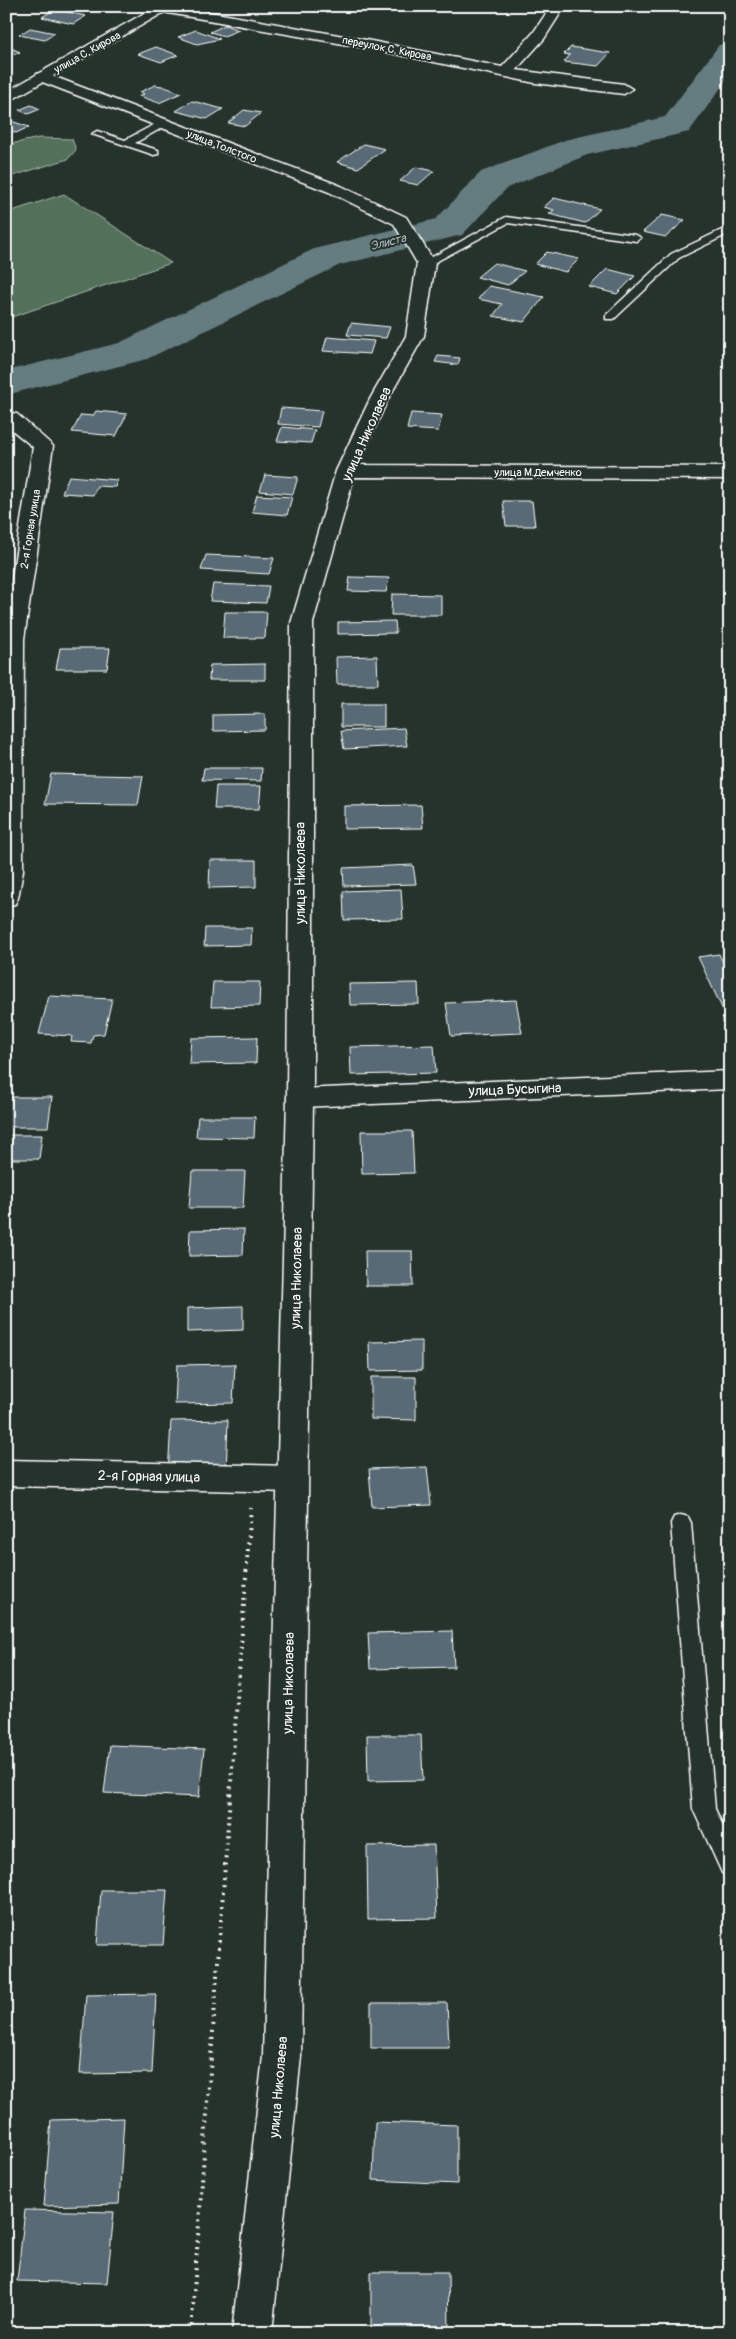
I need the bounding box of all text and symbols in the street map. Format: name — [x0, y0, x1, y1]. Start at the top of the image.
street label: улица С. Кирова — [51, 29, 123, 77]
street label: переулок С. Кирова — [341, 33, 433, 64]
street label: улица Толстого — [184, 127, 259, 166]
water label: Элиста — [369, 230, 409, 254]
street label: улица Николаева — [338, 384, 395, 485]
street label: улица М.Демченко — [493, 466, 582, 479]
street label: 2-я Горная улица — [18, 488, 43, 570]
street label: улица Николаева — [292, 822, 309, 925]
street label: улица Бусыгина — [467, 1079, 562, 1100]
street label: улица Николаева — [287, 1227, 306, 1330]
street label: 2-я Горная улица — [98, 1467, 200, 1486]
street label: улица Николаева — [279, 1632, 298, 1735]
street label: улица Николаева — [266, 2036, 291, 2140]

